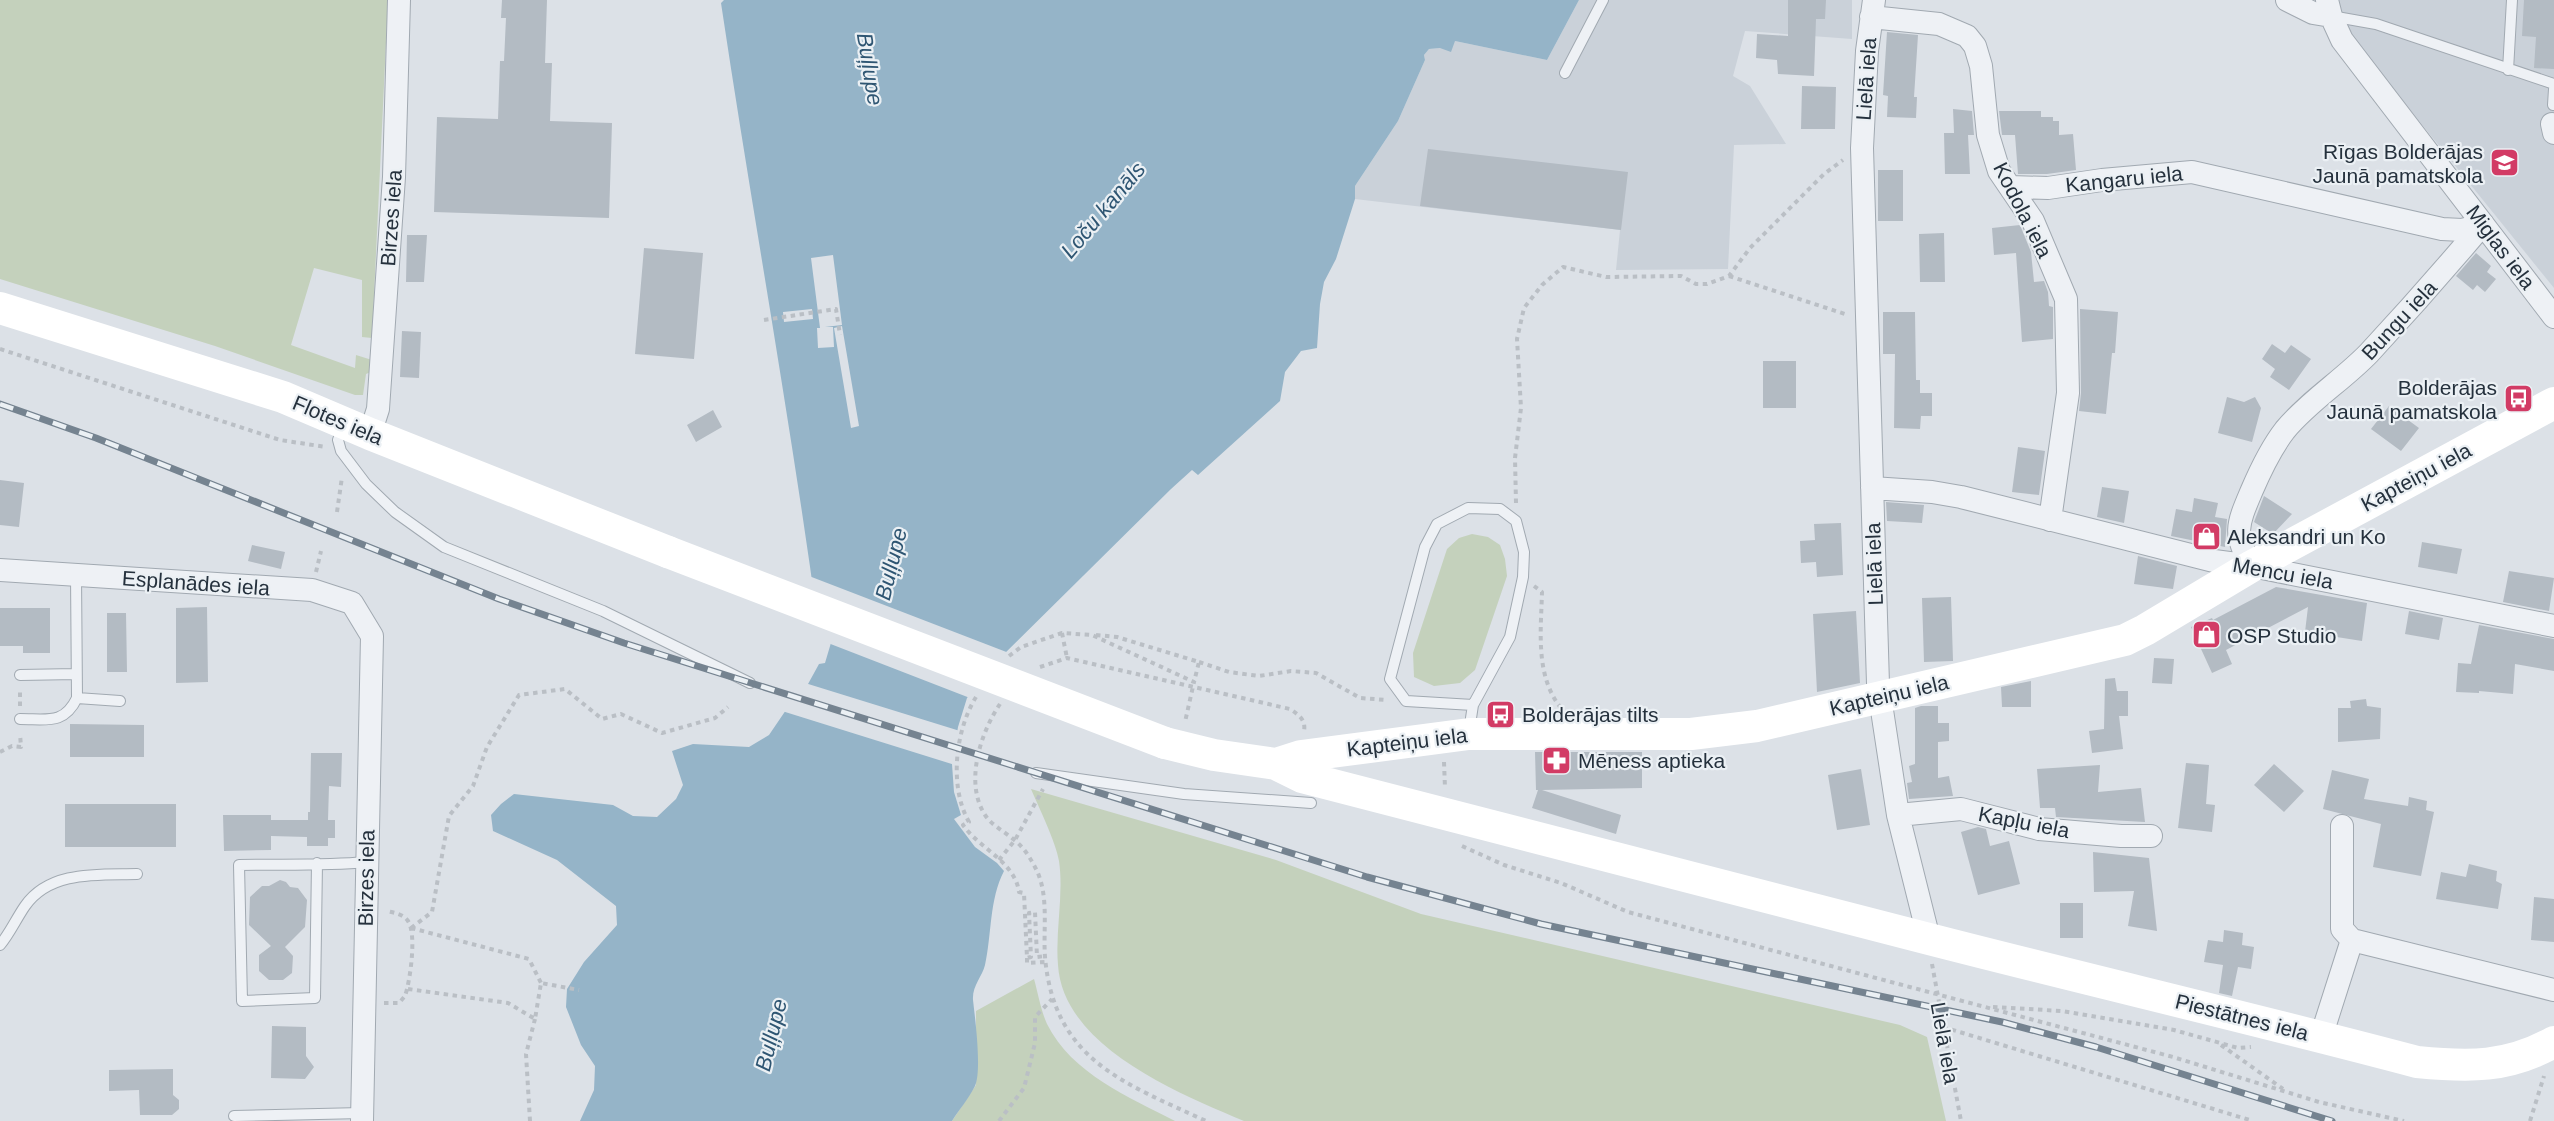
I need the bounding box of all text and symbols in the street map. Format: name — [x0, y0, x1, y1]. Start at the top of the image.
water label: Buļļupe — [852, 31, 888, 107]
street label: Lielā iela — [1852, 37, 1880, 121]
place label: Rīgas Bolderājas Jaunā pamatskola — [2313, 140, 2483, 187]
school or university icon: Rīgas Bolderājas Jaunā pamatskola — [2488, 147, 2520, 179]
water label: Loču kanāls — [1056, 157, 1150, 263]
street label: Kodola iela — [1989, 158, 2057, 262]
street label: Kangaru iela — [2064, 161, 2184, 197]
street label: Birzes iela — [376, 169, 406, 267]
street label: Miglas iela — [2462, 200, 2540, 294]
street label: Bungu iela — [2357, 276, 2441, 364]
place label: Bolderājas Jaunā pamatskola — [2327, 376, 2497, 423]
bus stop icon: Bolderājas Jaunā pamatskola — [2502, 383, 2534, 415]
street label: Flotes iela — [289, 391, 387, 449]
street label: Kapteiņu iela — [2357, 438, 2475, 516]
shop icon: Aleksandri un Ko — [2190, 520, 2222, 552]
street label: Lielā iela — [1861, 522, 1887, 606]
water label: Buļļupe — [870, 525, 912, 603]
place label: Aleksandri un Ko — [2227, 525, 2386, 548]
street label: Mencu iela — [2231, 553, 2335, 593]
street label: Esplanādes iela — [121, 566, 271, 600]
shop icon: OSP Studio — [2190, 619, 2222, 651]
place label: OSP Studio — [2227, 624, 2336, 647]
street label: Kapteiņu iela — [1827, 670, 1951, 720]
bus stop icon: Bolderājas tilts — [1485, 698, 1517, 730]
place label: Bolderājas tilts — [1522, 703, 1659, 726]
street label: Kapteiņu iela — [1345, 723, 1469, 761]
pharmacy icon: Mēness aptieka — [1541, 744, 1573, 776]
place label: Mēness aptieka — [1578, 749, 1725, 772]
street label: Kapļu iela — [1977, 802, 2072, 842]
street label: Birzes iela — [354, 829, 378, 927]
street label: Piestātnes iela — [2173, 989, 2311, 1045]
water label: Buļļupe — [750, 996, 792, 1074]
street label: Lielā iela — [1926, 1000, 1964, 1086]

